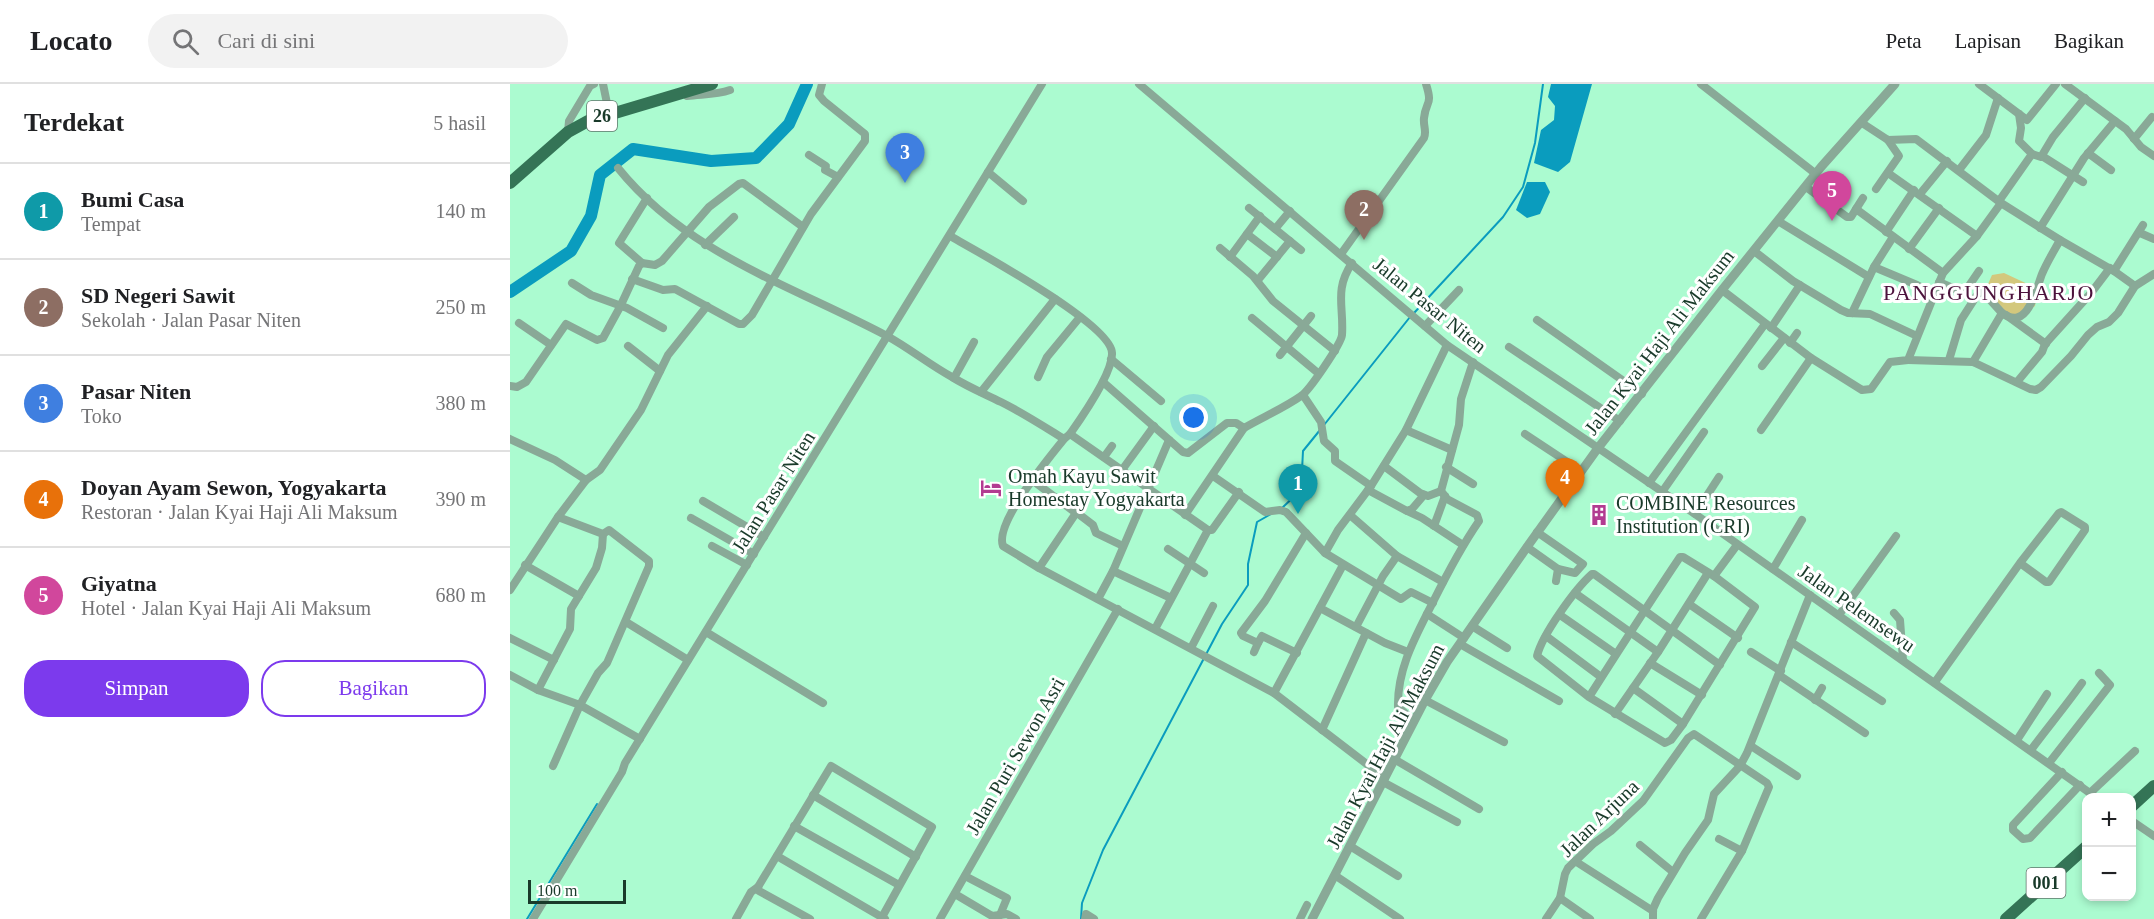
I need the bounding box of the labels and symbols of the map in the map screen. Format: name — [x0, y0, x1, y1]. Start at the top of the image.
road number: 26 — [587, 101, 617, 131]
pin: 3 — [886, 134, 924, 183]
pin: 5 — [1812, 172, 1852, 221]
pin: 2 — [1344, 190, 1384, 240]
street label: Jalan Kyai Haji Ali Maksum — [1580, 245, 1739, 440]
street label: Jalan Pasar Niten — [1369, 253, 1491, 357]
district label: PANGGUNGHARJO — [1883, 280, 2095, 305]
your location — [1179, 403, 1208, 432]
street label: Jalan Pasar Niten — [727, 427, 819, 557]
pin: 4 — [1546, 458, 1584, 508]
pin: 1 — [1278, 464, 1318, 514]
place label: Omah Kayu Sawit Homestay Yogyakarta — [1008, 465, 1185, 511]
hotel icon: Omah Kayu Sawit Homestay Yogyakarta — [979, 476, 1003, 500]
place label: COMBINE Resources Institution (CRI) — [1616, 492, 1796, 538]
building icon: COMBINE Resources Institution (CRI) — [1587, 503, 1611, 527]
street label: Jalan Pelemsewu — [1795, 560, 1919, 656]
street label: Jalan Kyai Haji Ali Maksum — [1322, 639, 1450, 853]
street label: Jalan Puri Sewon Asri — [961, 673, 1069, 838]
street label: Jalan Arjuna — [1555, 775, 1644, 862]
road number: 001 — [2026, 868, 2066, 898]
scale bar — [528, 877, 626, 904]

